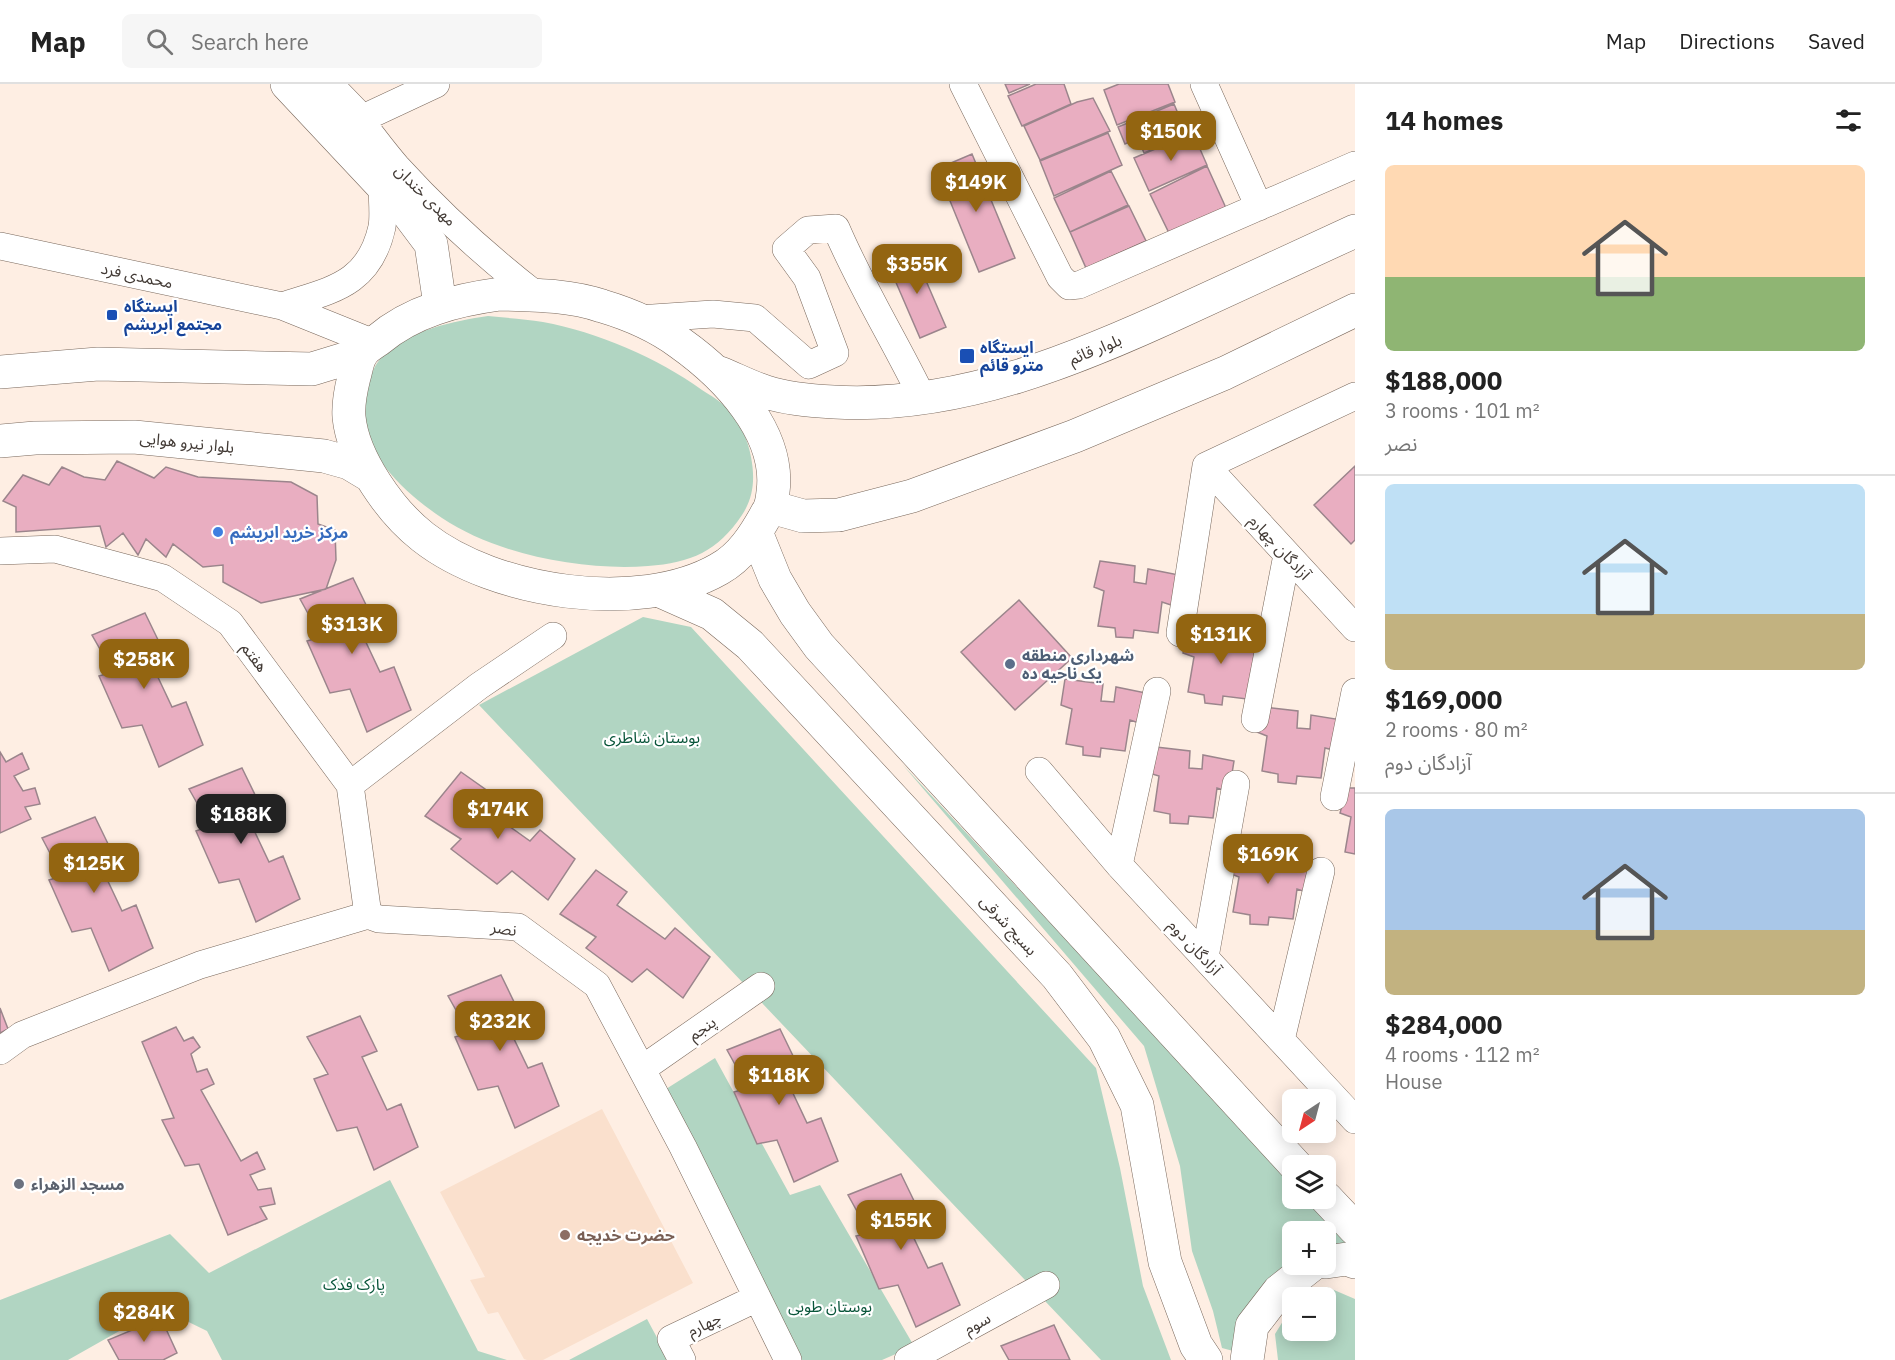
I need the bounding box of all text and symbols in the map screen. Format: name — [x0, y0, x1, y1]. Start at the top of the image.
search box — [122, 14, 542, 68]
text: Map — [30, 23, 86, 60]
icon: search — [143, 25, 176, 58]
text: Search here — [191, 27, 309, 56]
text: Map — [1606, 27, 1646, 55]
text: Directions — [1679, 27, 1775, 55]
text: Saved — [1808, 27, 1865, 55]
text: 14 homes — [1385, 103, 1503, 137]
icon: filters — [1832, 104, 1865, 137]
pin: $150K — [1129, 111, 1213, 162]
text: $150K — [1140, 117, 1202, 144]
street label: مهدی خندان — [391, 160, 461, 230]
pin: $149K — [934, 162, 1018, 213]
text: $149K — [945, 168, 1007, 195]
icon: home — [1571, 204, 1679, 312]
pin: $355K — [875, 244, 959, 295]
text: $355K — [886, 250, 948, 277]
street label: محمدی فرد — [99, 258, 175, 292]
place label: ایستگاه مجتمع ابریشم — [124, 296, 222, 337]
marker: ایستگاه مجتمع ابریشم — [105, 308, 119, 322]
street label: بلوار قائم — [1066, 329, 1125, 371]
place label: ایستگاه مترو قائم — [980, 337, 1044, 378]
marker: ایستگاه مترو قائم — [958, 347, 976, 365]
text: $188,000 — [1385, 363, 1502, 397]
text: 3 rooms · 101 m² — [1385, 397, 1540, 424]
street label: بلوار نیرو هوایی — [139, 427, 235, 457]
text: نصر — [1385, 430, 1417, 457]
street label: آزادگان چهارم — [1243, 510, 1316, 587]
place label: مرکز خرید ابریشم — [230, 522, 348, 545]
icon: home — [1571, 523, 1679, 631]
marker: مرکز خرید ابریشم — [211, 525, 225, 539]
pin: $313K — [310, 604, 394, 655]
text: $313K — [321, 610, 383, 637]
pin: $131K — [1179, 614, 1263, 665]
text: $131K — [1190, 620, 1252, 647]
street label: هفتم — [235, 638, 273, 678]
pin: $258K — [102, 639, 186, 690]
text: $258K — [113, 645, 175, 672]
place label: شهرداری منطقه یک ناحیه ده — [1022, 645, 1134, 683]
marker: شهرداری منطقه یک ناحیه ده — [1003, 657, 1017, 671]
text: $169,000 — [1385, 682, 1502, 716]
text: 2 rooms · 80 m² — [1385, 716, 1528, 743]
park label: بوستان شاطری — [604, 727, 700, 747]
text: آزادگان دوم — [1385, 749, 1471, 776]
pin: $174K — [456, 789, 540, 840]
pin: $188K — [199, 794, 283, 845]
text: $174K — [467, 795, 529, 822]
text: $188K — [210, 800, 272, 827]
pin: $169K — [1226, 834, 1310, 885]
text: $169K — [1237, 840, 1299, 867]
pin: $125K — [52, 843, 136, 894]
icon: home — [1571, 848, 1679, 956]
text: $125K — [63, 849, 125, 876]
street label: بسیج شرقی — [974, 891, 1042, 961]
street label: آزادگان دوم — [1162, 915, 1227, 982]
street label: نصر — [489, 916, 518, 940]
pin: $232K — [458, 1001, 542, 1052]
text: $232K — [469, 1007, 531, 1034]
text: $284,000 — [1385, 1007, 1502, 1041]
street label: پنجم — [684, 1011, 722, 1047]
text: 4 rooms · 112 m² — [1385, 1041, 1540, 1068]
pin: $118K — [737, 1055, 821, 1106]
text: $118K — [748, 1061, 810, 1088]
text: House — [1385, 1068, 1442, 1095]
north arrow — [1282, 1089, 1336, 1143]
map controls — [1282, 1089, 1336, 1341]
button: layers — [1282, 1155, 1336, 1209]
place label: مسجد الزهراء — [31, 1174, 125, 1194]
marker: مسجد الزهراء — [12, 1177, 26, 1191]
pin: $155K — [859, 1200, 943, 1251]
text: $155K — [870, 1206, 932, 1233]
button: + — [1282, 1221, 1336, 1275]
place label: حضرت خدیجه — [577, 1225, 675, 1245]
marker: حضرت خدیجه — [558, 1228, 572, 1242]
park label: پارک فدک — [323, 1274, 385, 1295]
button: − — [1282, 1287, 1336, 1341]
pin: $284K — [102, 1292, 186, 1343]
park label: بوستان طوبی — [788, 1296, 872, 1316]
text: $284K — [113, 1298, 175, 1325]
street label: چهارم — [684, 1307, 726, 1343]
street label: سوم — [960, 1308, 995, 1341]

